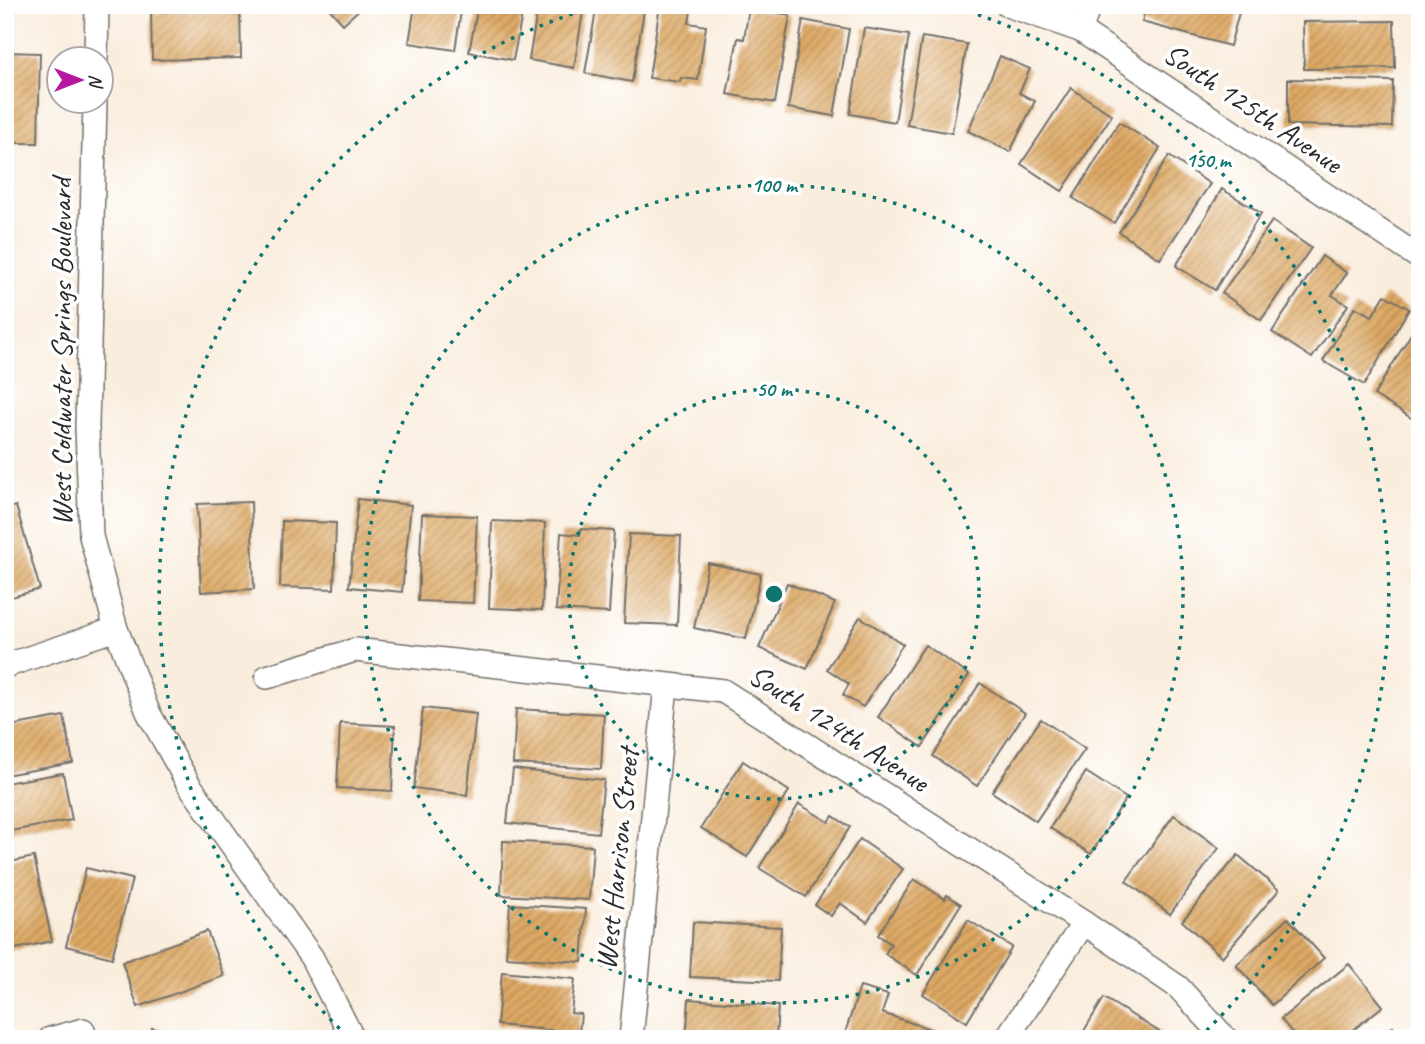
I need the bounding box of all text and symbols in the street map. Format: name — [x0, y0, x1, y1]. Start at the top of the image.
street label: South 125th Avenue — [1156, 34, 1351, 183]
north arrow — [46, 46, 116, 116]
text: N — [84, 74, 108, 89]
text: 150 m — [1185, 147, 1233, 173]
text: 100 m — [751, 172, 799, 198]
street label: West Coldwater Springs Boulevard — [42, 174, 80, 526]
text: 50 m — [756, 376, 794, 402]
centre of rings — [762, 582, 786, 606]
street label: South 124th Avenue — [742, 656, 938, 802]
street label: West Harrison Street — [586, 743, 648, 971]

